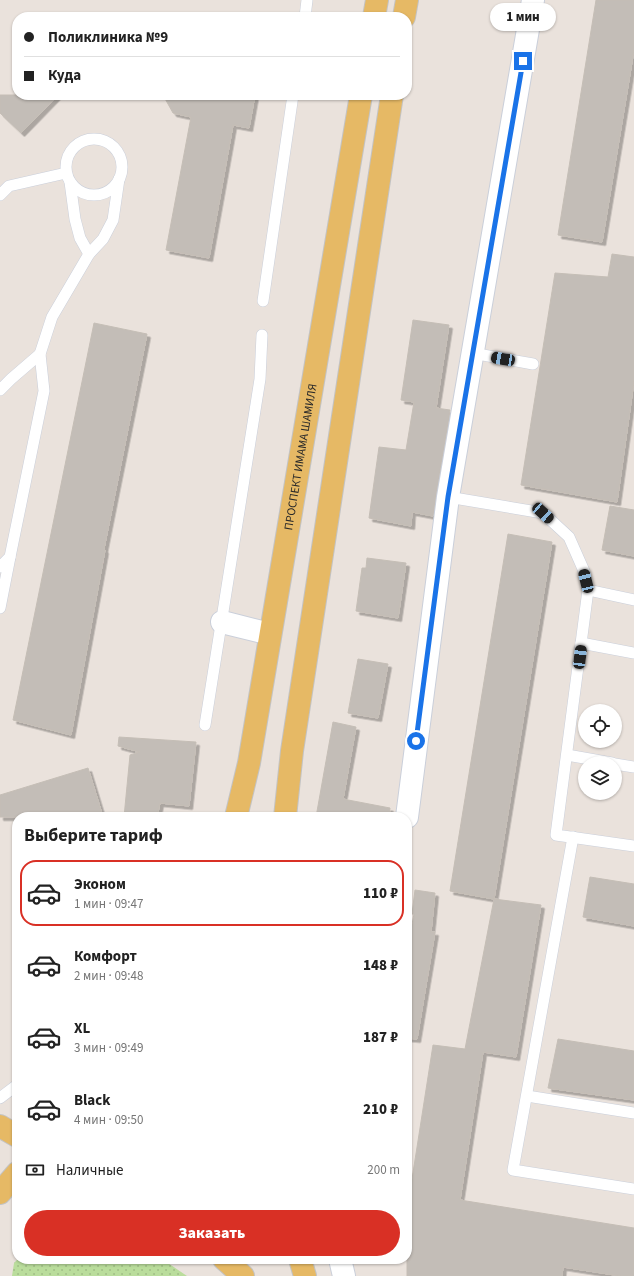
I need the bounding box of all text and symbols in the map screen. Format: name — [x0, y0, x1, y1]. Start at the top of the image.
callout: 1 мин — [490, 3, 556, 31]
text: 1 мин — [506, 8, 540, 26]
text: Поликлиника №9 — [48, 27, 168, 48]
route end — [514, 52, 532, 70]
text: Куда — [48, 65, 81, 86]
car — [490, 351, 516, 367]
street label: ПРОСПЕКТ ИМАМА ШАМИЛЯ — [280, 382, 321, 531]
car — [530, 501, 556, 525]
car — [577, 568, 595, 594]
car — [573, 644, 587, 670]
map controls — [578, 704, 622, 800]
button: locate — [578, 704, 622, 748]
route start — [407, 732, 425, 750]
button: layers — [578, 756, 622, 800]
text: Выберите тариф — [24, 823, 163, 848]
text: Эконом — [74, 874, 126, 895]
icon: car — [26, 875, 62, 911]
text: 110 ₽ — [363, 883, 398, 904]
text: 1 мин · 09:47 — [74, 895, 143, 913]
text: Комфорт — [74, 946, 137, 967]
icon: car — [26, 947, 62, 983]
text: 148 ₽ — [363, 955, 398, 976]
text: 2 мин · 09:48 — [74, 967, 143, 985]
text: XL — [74, 1018, 90, 1039]
icon: car — [26, 1019, 62, 1055]
text: 187 ₽ — [363, 1027, 398, 1048]
text: 3 мин · 09:49 — [74, 1039, 143, 1057]
text: Black — [74, 1090, 111, 1111]
icon: car — [26, 1091, 62, 1127]
text: 210 ₽ — [363, 1099, 398, 1120]
text: 4 мин · 09:50 — [74, 1111, 143, 1129]
icon: cash — [24, 1159, 46, 1181]
text: Наличные — [56, 1160, 123, 1181]
text: 200 m — [367, 1161, 400, 1179]
button: Заказать — [24, 1210, 400, 1256]

